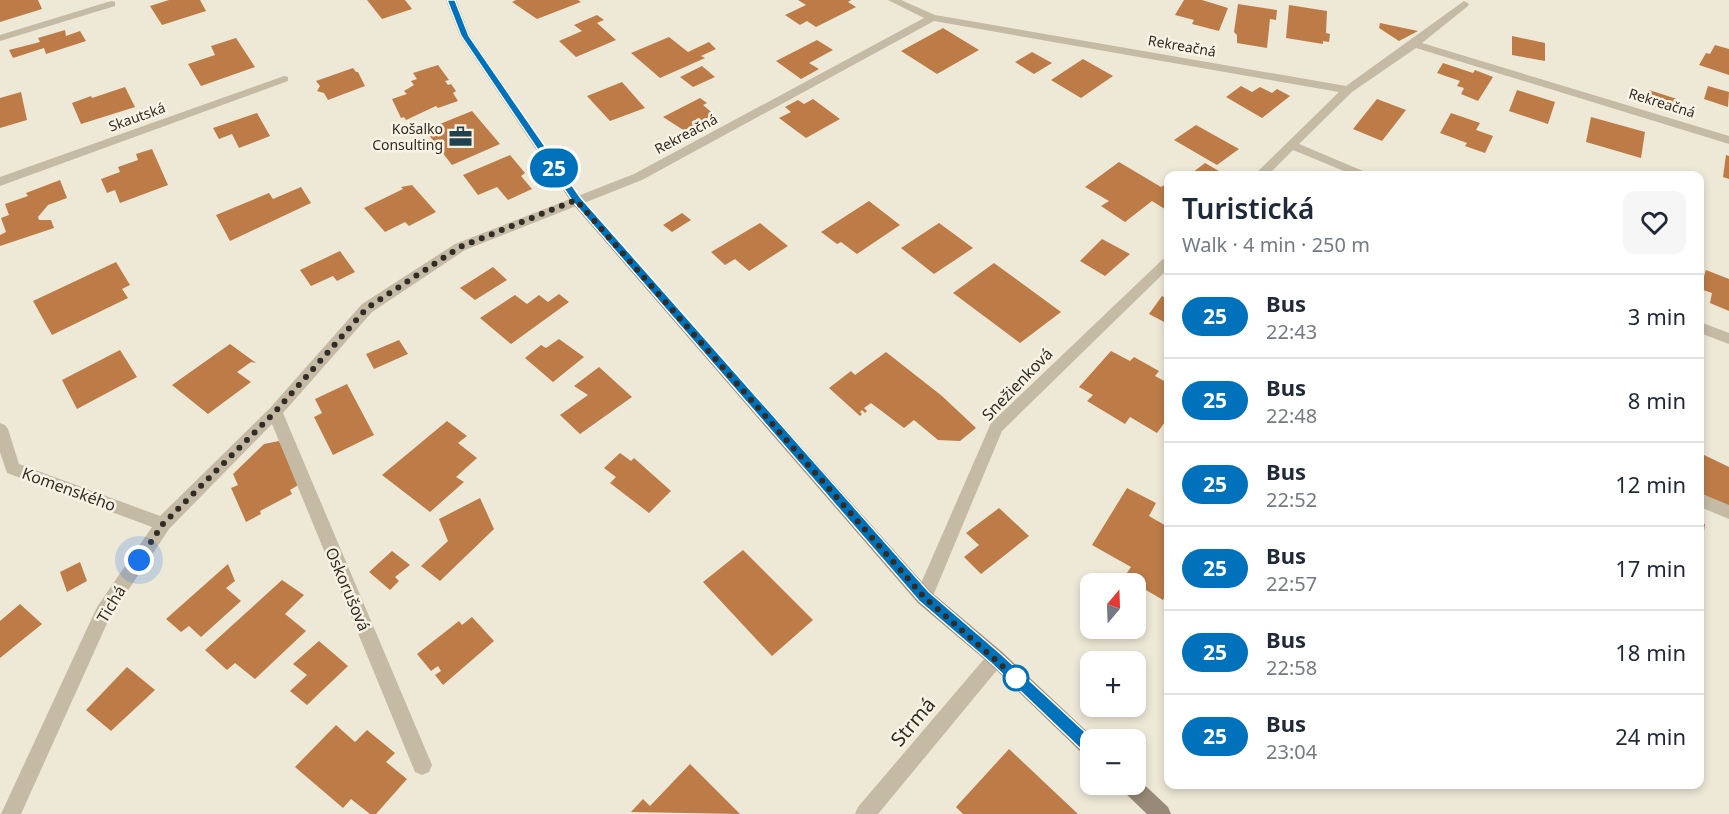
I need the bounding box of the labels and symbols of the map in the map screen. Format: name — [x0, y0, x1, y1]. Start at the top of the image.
street label: Rekreačná — [1147, 30, 1217, 61]
street label: Rekreačná — [1627, 83, 1698, 122]
street label: Skautská — [106, 98, 168, 136]
street label: Rekreačná — [651, 109, 720, 158]
place label: Košalko Consulting — [372, 119, 443, 154]
office icon: Košalko Consulting — [448, 124, 474, 150]
line badge: 25 — [527, 148, 581, 188]
street label: Snežienková — [977, 343, 1057, 425]
street label: Komenského — [19, 462, 119, 516]
street label: Oskorušová — [320, 544, 376, 634]
your location — [124, 545, 154, 575]
north arrow — [1080, 573, 1146, 639]
street label: Tichá — [91, 581, 131, 627]
unlabelled marker — [1003, 665, 1029, 691]
street label: Strmá — [884, 691, 941, 752]

